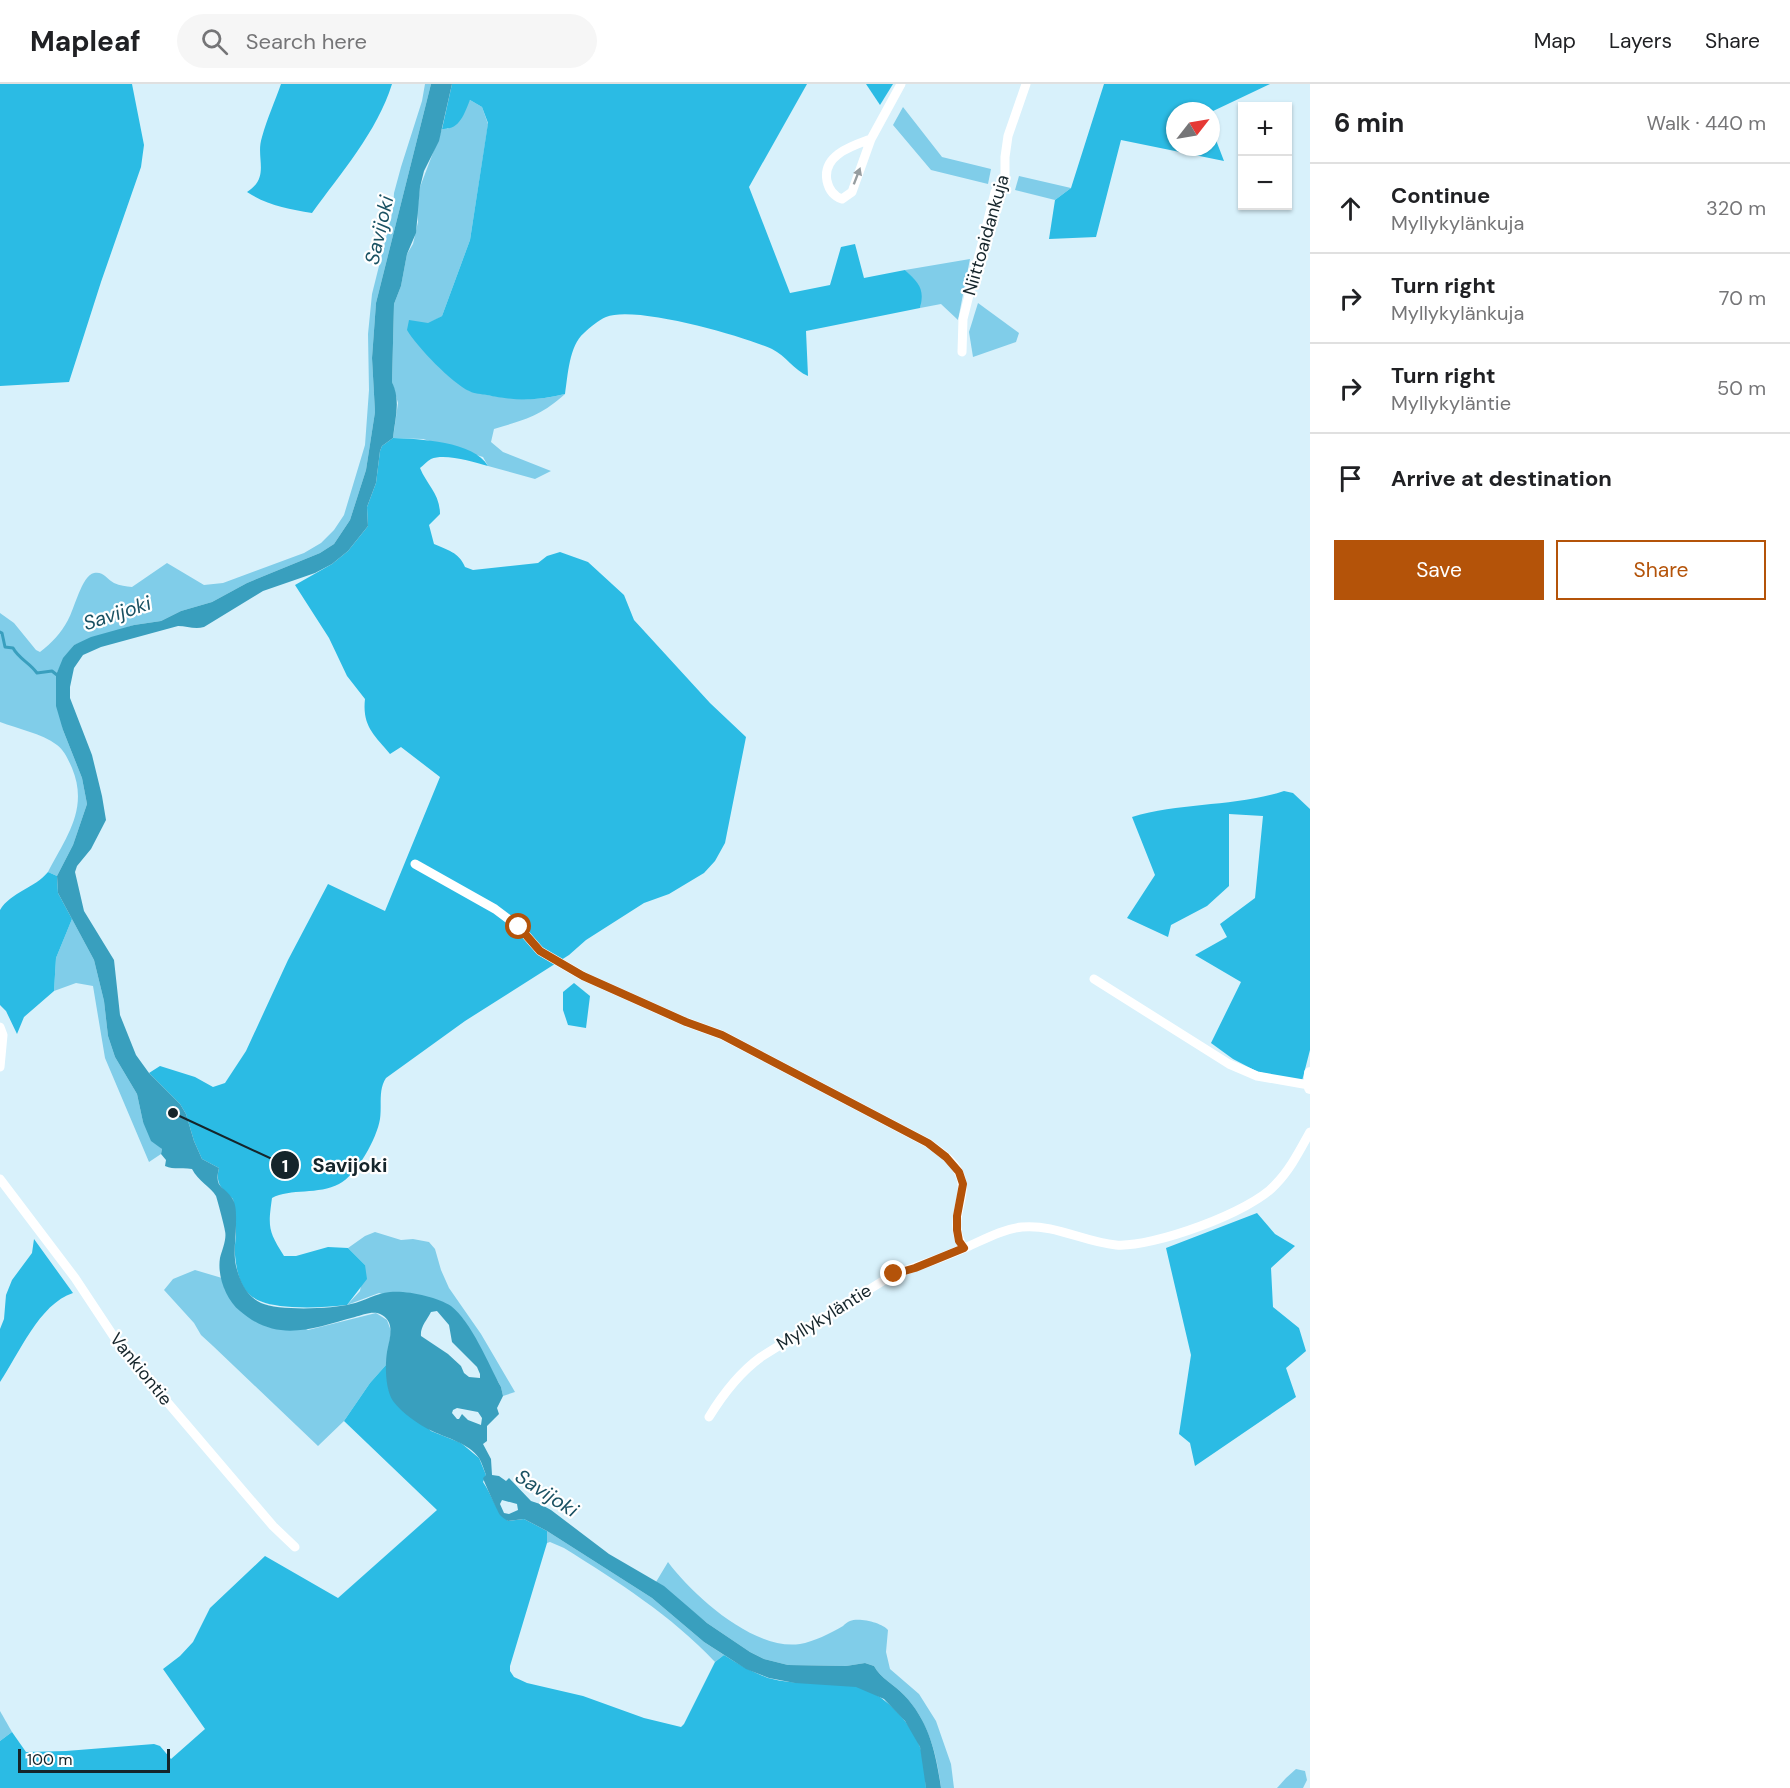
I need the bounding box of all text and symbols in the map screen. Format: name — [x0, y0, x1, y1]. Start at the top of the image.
search box — [177, 14, 597, 68]
text: Mapleaf — [30, 23, 141, 60]
icon: search — [198, 25, 231, 58]
text: Search here — [246, 27, 367, 56]
text: Map — [1534, 27, 1576, 55]
text: Layers — [1609, 27, 1672, 55]
text: Share — [1705, 27, 1760, 55]
north arrow — [1166, 102, 1220, 156]
map controls — [1238, 102, 1292, 210]
button: + — [1238, 102, 1292, 156]
text: 6 min — [1334, 106, 1404, 140]
text: Walk · 440 m — [1647, 110, 1766, 136]
button: − — [1238, 156, 1292, 210]
one-way arrow — [853, 167, 863, 185]
street label: Niittoaidankuja — [957, 172, 1015, 298]
text: Continue — [1391, 181, 1490, 210]
water label: Savijoki — [358, 192, 400, 267]
icon: ahead — [1334, 192, 1367, 225]
text: 320 m — [1706, 195, 1766, 221]
text: Myllykylänkuja — [1391, 210, 1524, 236]
text: Turn right — [1391, 271, 1496, 300]
icon: right — [1334, 282, 1367, 315]
text: 70 m — [1719, 285, 1766, 311]
text: Myllykylänkuja — [1391, 300, 1524, 326]
text: Turn right — [1391, 361, 1496, 390]
icon: right — [1334, 372, 1367, 405]
text: 50 m — [1717, 375, 1766, 401]
text: Myllykyläntie — [1391, 390, 1511, 416]
icon: arrive — [1334, 462, 1367, 495]
text: Arrive at destination — [1391, 464, 1612, 493]
button: Save — [1334, 540, 1544, 600]
button: Share — [1556, 540, 1766, 600]
water label: Savijoki — [80, 589, 155, 636]
route start — [505, 913, 531, 939]
callout: Savijoki — [270, 1146, 399, 1184]
text: Savijoki — [312, 1152, 388, 1178]
text: 1 — [282, 1154, 288, 1178]
route end — [880, 1260, 906, 1286]
street label: Myllykyläntie — [772, 1278, 876, 1356]
street label: Vankiontie — [104, 1328, 178, 1410]
water label: Savijoki — [511, 1463, 584, 1524]
scale bar — [18, 1746, 170, 1774]
text: 100 m — [27, 1749, 72, 1770]

